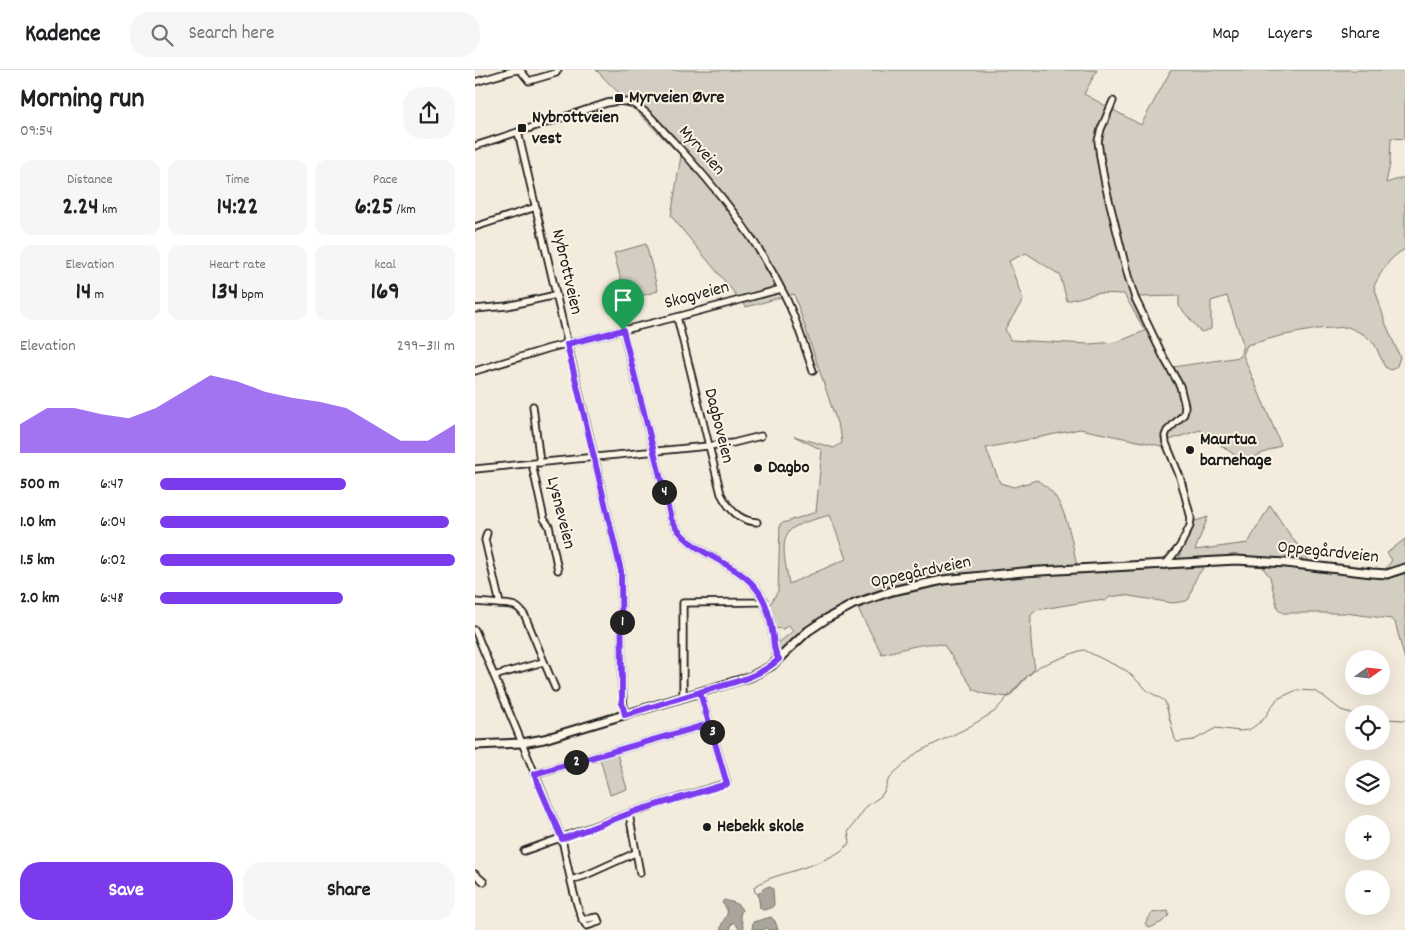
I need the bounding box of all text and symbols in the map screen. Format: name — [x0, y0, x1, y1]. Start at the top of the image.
search box — [130, 12, 480, 57]
text: Kadence — [25, 18, 100, 52]
icon: search — [148, 21, 176, 49]
text: Search here — [188, 21, 274, 48]
text: Map — [1212, 22, 1239, 47]
text: Layers — [1267, 22, 1313, 47]
text: Share — [1341, 22, 1380, 47]
text: Morning run — [20, 81, 144, 121]
place label: Myrveien Øvre — [629, 86, 725, 111]
button: share — [403, 87, 455, 139]
marker: Myrveien Øvre — [613, 92, 625, 104]
place label: Nybrottveien vest — [532, 106, 619, 152]
text: 09:54 — [20, 120, 53, 143]
street label: Myrveien — [672, 121, 730, 181]
marker: Nybrottveien vest — [516, 122, 528, 134]
text: Distance — [67, 170, 113, 190]
text: Time — [226, 170, 249, 190]
text: Pace — [373, 170, 398, 190]
text: 2.24 — [62, 190, 99, 226]
text: 14:22 — [217, 190, 258, 226]
text: 6:25 — [354, 190, 393, 226]
text: km — [99, 200, 117, 220]
text: /km — [393, 200, 416, 220]
street label: Nybrottveien — [544, 227, 588, 317]
text: Elevation — [65, 255, 114, 275]
text: Heart rate — [209, 255, 266, 275]
text: kcal — [375, 255, 396, 275]
text: 14 — [75, 275, 91, 311]
text: 134 — [211, 275, 238, 311]
text: 169 — [371, 275, 400, 311]
street label: Skogveien — [662, 275, 732, 317]
pin — [602, 279, 644, 330]
text: m — [91, 285, 104, 305]
text: bpm — [238, 285, 264, 305]
icon: arrive — [609, 286, 637, 314]
text: Elevation — [20, 335, 76, 358]
text: 299–311 m — [397, 335, 455, 358]
street label: Dagboveien — [697, 386, 739, 466]
place label: Maurtua barnehage — [1200, 428, 1272, 474]
marker: Maurtua barnehage — [1184, 444, 1196, 456]
place label: Dagbo — [768, 456, 809, 481]
marker: Dagbo — [752, 462, 764, 474]
text: 500 m — [20, 473, 60, 496]
text: 6:47 — [100, 473, 123, 496]
street label: Lysneveien — [539, 474, 581, 552]
pin: 4 — [651, 480, 677, 504]
text: 4 — [662, 482, 667, 502]
text: 1.0 km — [20, 511, 56, 534]
text: 6:04 — [100, 511, 126, 534]
street label: Oppegårdveien — [1276, 535, 1380, 571]
text: 1.5 km — [20, 549, 55, 572]
text: 6:02 — [100, 549, 126, 572]
street label: Oppegårdveien — [869, 550, 973, 596]
text: 2.0 km — [20, 587, 60, 610]
text: 6:48 — [100, 587, 124, 610]
pin: 1 — [609, 610, 635, 634]
text: 1 — [621, 612, 624, 632]
north arrow — [1345, 650, 1390, 695]
map controls — [1345, 650, 1390, 915]
button: locate — [1345, 705, 1390, 750]
pin: 3 — [699, 720, 725, 744]
text: 3 — [709, 722, 716, 742]
pin: 2 — [563, 750, 589, 774]
text: 2 — [573, 752, 580, 772]
button: layers — [1345, 760, 1390, 805]
place label: Hebekk skole — [717, 815, 804, 840]
button: + — [1345, 815, 1390, 860]
marker: Hebekk skole — [701, 821, 713, 833]
button: Save — [20, 862, 233, 920]
button: Share — [243, 862, 455, 920]
button: − — [1345, 870, 1390, 915]

